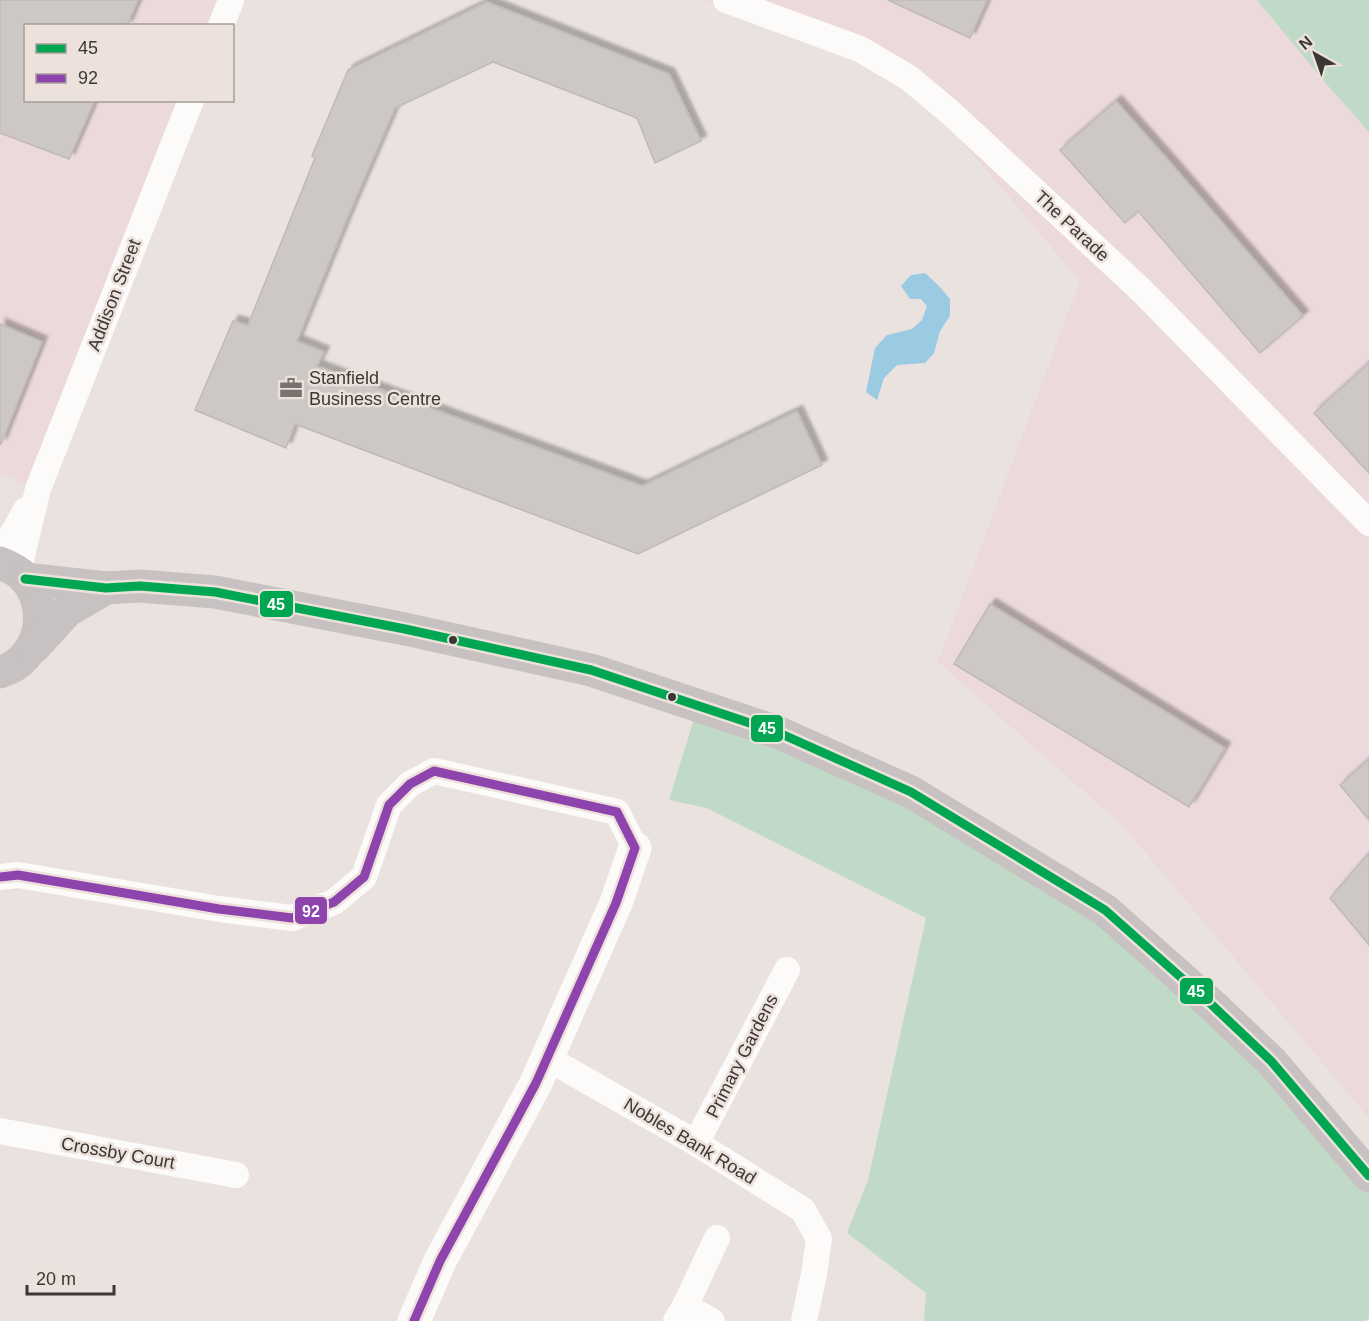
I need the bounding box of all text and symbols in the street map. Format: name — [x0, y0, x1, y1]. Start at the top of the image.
legend — [24, 24, 234, 102]
north arrow — [1285, 24, 1345, 84]
text: N — [1296, 33, 1316, 53]
text: 45 — [78, 38, 98, 58]
text: 92 — [78, 68, 98, 88]
street label: The Parade — [1031, 187, 1113, 265]
street label: Addison Street — [84, 236, 144, 354]
place label: Stanfield Business Centre — [309, 368, 441, 409]
office icon: Stanfield Business Centre — [278, 375, 304, 401]
line badge: 45 — [259, 590, 294, 618]
text: 45 — [267, 596, 285, 613]
unlabelled marker — [447, 634, 459, 646]
unlabelled marker — [666, 691, 678, 703]
line badge: 45 — [750, 714, 784, 743]
text: 45 — [758, 720, 776, 737]
line badge: 92 — [294, 896, 328, 925]
text: 92 — [302, 903, 320, 920]
line badge: 45 — [1179, 977, 1214, 1005]
text: 45 — [1187, 983, 1205, 1000]
street label: Primary Gardens — [702, 991, 782, 1121]
street label: Nobles Bank Road — [621, 1094, 759, 1188]
street label: Crossby Court — [60, 1133, 176, 1173]
scale bar — [27, 1258, 114, 1296]
text: 20 m — [36, 1269, 76, 1289]

